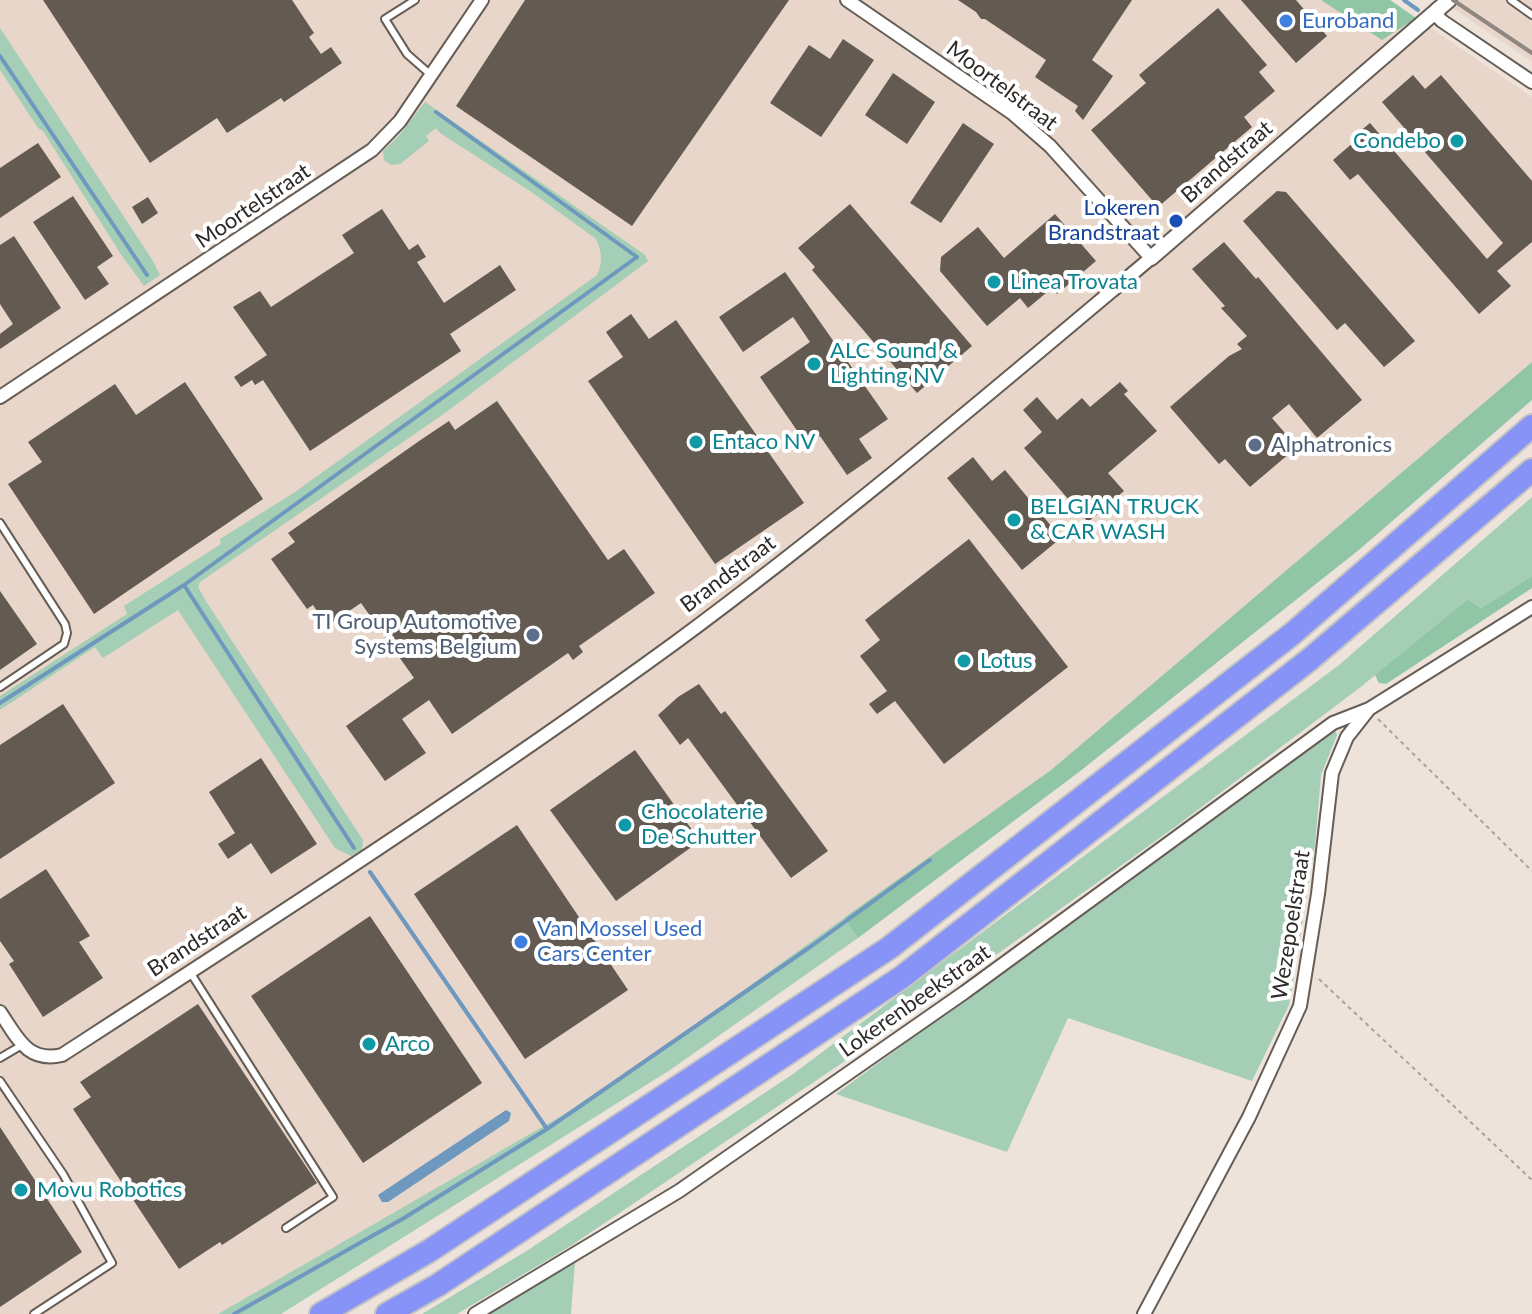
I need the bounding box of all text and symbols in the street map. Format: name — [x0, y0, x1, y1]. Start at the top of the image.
place label: Euroband — [1302, 8, 1394, 34]
marker: Euroband — [1277, 12, 1295, 30]
street label: Moortelstraat — [941, 36, 1063, 136]
street label: Brandstraat — [1176, 115, 1278, 209]
place label: Condebo — [1353, 128, 1441, 154]
marker: Condebo — [1448, 132, 1466, 150]
street label: Moortelstraat — [191, 158, 315, 254]
place label: Lokeren Brandstraat — [1048, 195, 1160, 246]
marker: Lokeren Brandstraat — [1167, 212, 1185, 230]
place label: Linea Trovata — [1010, 269, 1138, 295]
marker: Linea Trovata — [985, 273, 1003, 291]
place label: ALC Sound & Lighting NV — [830, 338, 958, 390]
marker: ALC Sound & Lighting NV — [805, 355, 823, 373]
place label: Entaco NV — [712, 429, 815, 455]
place label: Alphatronics — [1271, 432, 1392, 458]
marker: Entaco NV — [687, 433, 705, 451]
marker: Alphatronics — [1246, 436, 1264, 454]
place label: BELGIAN TRUCK & CAR WASH — [1030, 494, 1199, 546]
marker: BELGIAN TRUCK & CAR WASH — [1005, 511, 1023, 529]
street label: Brandstraat — [675, 530, 781, 618]
place label: TI Group Automotive Systems Belgium — [312, 609, 517, 660]
marker: TI Group Automotive Systems Belgium — [524, 626, 542, 644]
place label: Lotus — [980, 648, 1032, 674]
marker: Lotus — [955, 652, 973, 670]
place label: Chocolaterie De Schutter — [641, 799, 764, 850]
marker: Chocolaterie De Schutter — [616, 816, 634, 834]
street label: Wezepoelstraat — [1266, 848, 1316, 1002]
street label: Brandstraat — [143, 899, 251, 983]
place label: Van Mossel Used Cars Center — [537, 916, 702, 968]
marker: Van Mossel Used Cars Center — [512, 933, 530, 951]
street label: Lokerenbeekstraat — [834, 939, 996, 1063]
place label: Arco — [385, 1031, 430, 1057]
marker: Arco — [360, 1035, 378, 1053]
place label: Movu Robotics — [37, 1177, 182, 1203]
marker: Movu Robotics — [12, 1181, 30, 1199]

